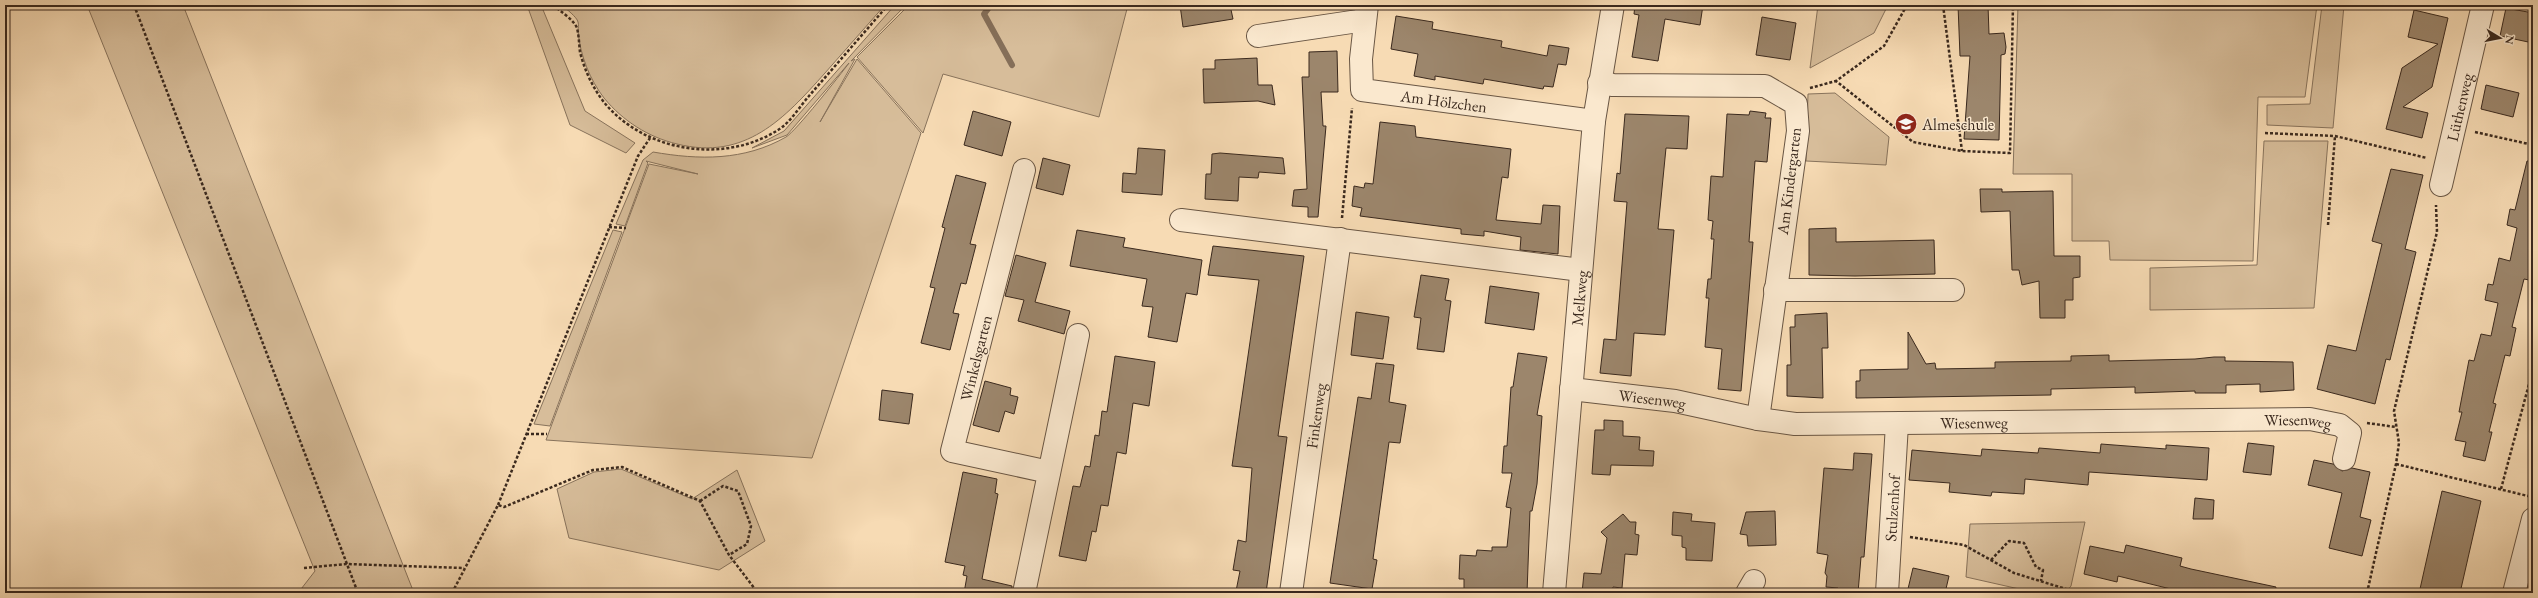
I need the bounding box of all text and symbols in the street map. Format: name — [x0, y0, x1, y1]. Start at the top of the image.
north arrow — [2480, 18, 2520, 58]
text: N — [2502, 34, 2518, 45]
street label: Lüthenweg — [2441, 70, 2477, 143]
street label: Am Hölzchen — [1399, 85, 1489, 117]
school or university icon: Almeschule — [1893, 111, 1919, 137]
place label: Almeschule — [1921, 114, 1994, 135]
street label: Am Kindergarten — [1772, 126, 1806, 237]
street label: Melkweg — [1566, 268, 1592, 327]
street label: Winkelsgarten — [955, 312, 997, 403]
street label: Finkenweg — [1301, 380, 1331, 450]
street label: Wiesenweg — [1618, 384, 1689, 414]
street label: Wiesenweg — [2264, 408, 2335, 434]
street label: Wiesenweg — [1940, 411, 2009, 433]
street label: Stulzenhof — [1880, 472, 1905, 542]

